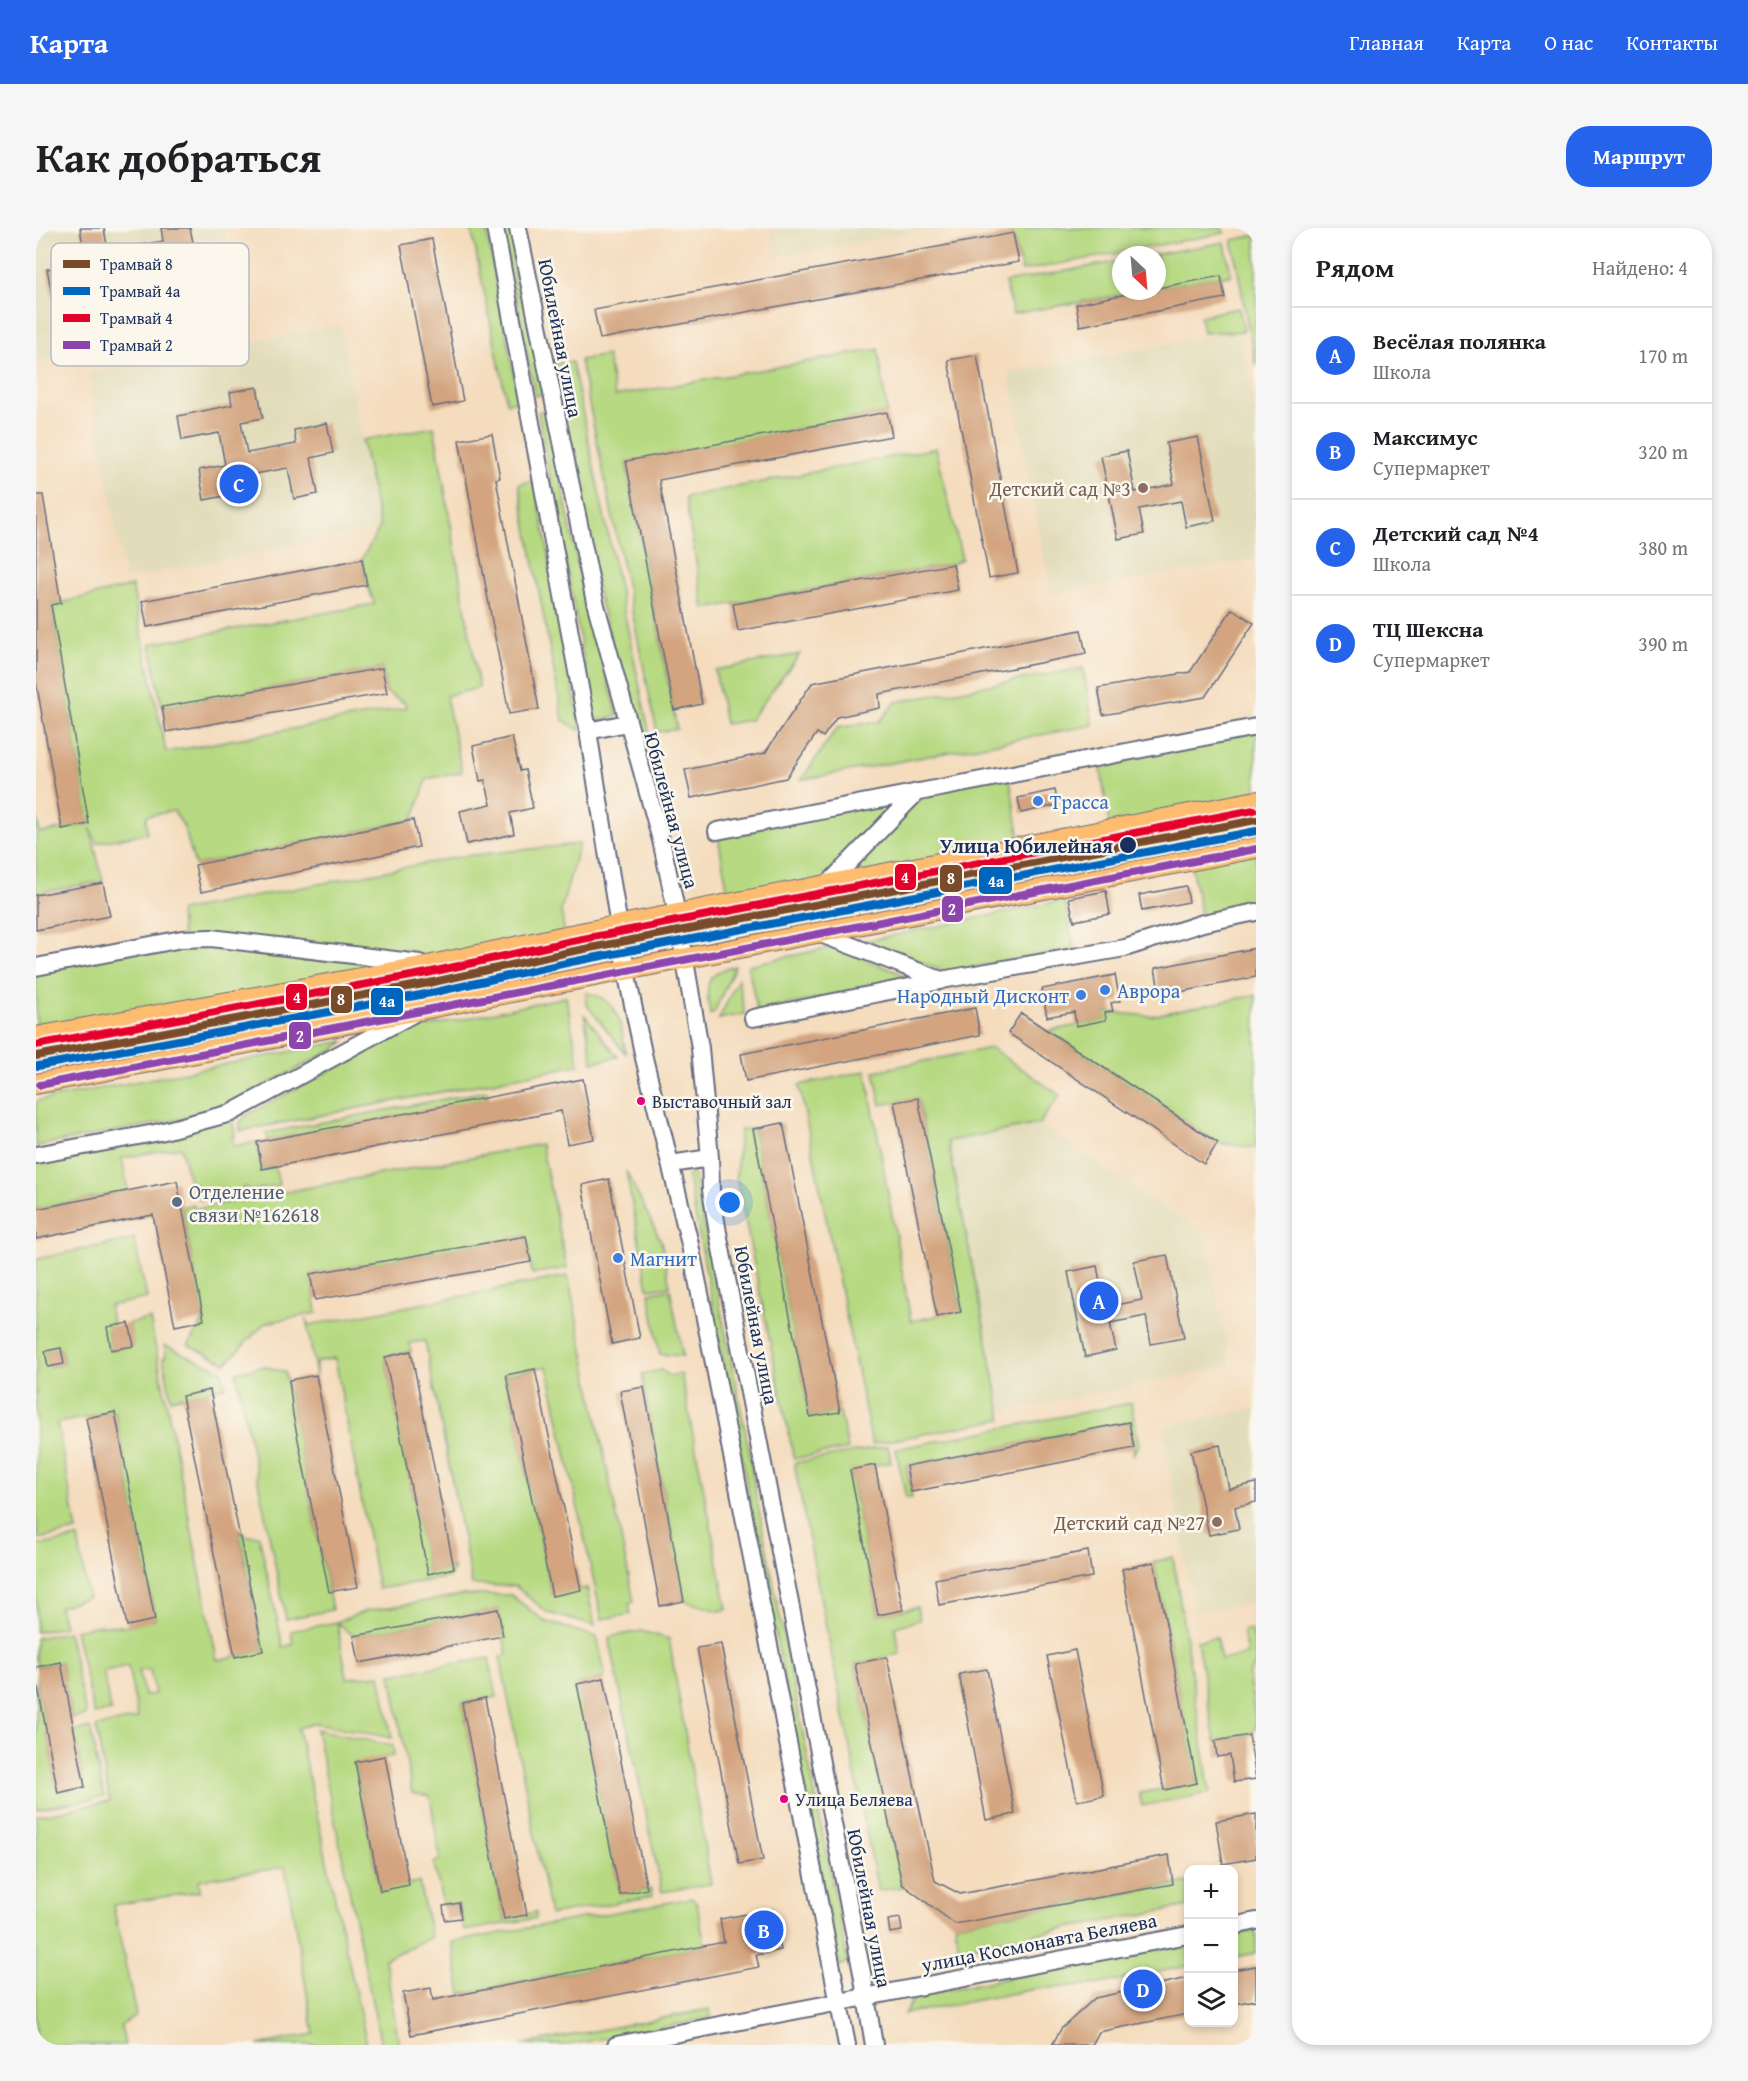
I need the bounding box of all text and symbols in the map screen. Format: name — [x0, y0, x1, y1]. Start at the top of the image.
text: Карта — [30, 22, 108, 63]
text: Главная — [1349, 27, 1424, 58]
text: Карта — [1457, 27, 1511, 58]
text: О нас — [1544, 27, 1593, 58]
text: Контакты — [1626, 27, 1718, 58]
text: Как добраться — [36, 126, 321, 187]
button: Маршрут — [1566, 126, 1712, 187]
legend — [51, 243, 249, 366]
north arrow — [1112, 246, 1166, 300]
text: Рядом — [1316, 248, 1394, 287]
text: Трамвай 8 — [100, 252, 173, 276]
text: Найдено: 4 — [1592, 253, 1688, 282]
street label: Юбилейная улица — [531, 256, 591, 420]
text: Трамвай 4а — [100, 279, 181, 303]
text: Трамвай 4 — [100, 306, 173, 330]
text: Весёлая полянка — [1373, 325, 1546, 357]
text: Трамвай 2 — [100, 333, 173, 357]
text: A — [1329, 341, 1342, 370]
text: 170 m — [1638, 341, 1688, 370]
text: Школа — [1373, 357, 1431, 386]
text: Максимус — [1373, 421, 1478, 453]
text: B — [1329, 437, 1342, 466]
text: 320 m — [1638, 437, 1688, 466]
text: Супермаркет — [1373, 453, 1490, 482]
pin: C — [220, 462, 258, 506]
place label: Детский сад №3 — [988, 474, 1131, 503]
marker: Детский сад №3 — [1136, 481, 1150, 495]
text: Детский сад №4 — [1373, 517, 1539, 549]
text: C — [1330, 533, 1341, 562]
text: 380 m — [1638, 533, 1688, 562]
text: Школа — [1373, 549, 1431, 578]
text: ТЦ Шексна — [1373, 613, 1483, 645]
text: D — [1329, 629, 1342, 658]
text: 390 m — [1638, 629, 1688, 658]
text: Супермаркет — [1373, 645, 1490, 674]
street label: Юбилейная улица — [637, 728, 707, 892]
place label: Трасса — [1050, 787, 1109, 816]
marker: Трасса — [1031, 794, 1045, 808]
place label: Улица Юбилейная — [940, 831, 1113, 860]
marker: Улица Юбилейная — [1118, 835, 1138, 855]
line badge: 4 — [894, 863, 917, 891]
line badge: 8 — [939, 864, 963, 893]
text: 4 — [901, 865, 909, 889]
text: 8 — [947, 866, 955, 890]
line badge: 4а — [978, 866, 1013, 895]
text: 4а — [988, 869, 1005, 893]
line badge: 2 — [941, 895, 964, 923]
text: 2 — [948, 897, 956, 921]
place label: Аврора — [1117, 976, 1181, 1005]
place label: Народный Дисконт — [897, 981, 1069, 1010]
line badge: 4 — [285, 983, 308, 1011]
marker: Аврора — [1098, 983, 1112, 997]
text: 4 — [293, 985, 301, 1009]
line badge: 8 — [330, 985, 353, 1014]
text: 8 — [337, 987, 345, 1011]
line badge: 4а — [370, 987, 404, 1016]
marker: Народный Дисконт — [1074, 988, 1088, 1002]
text: 4а — [379, 989, 396, 1013]
line badge: 2 — [288, 1021, 312, 1050]
text: 2 — [296, 1024, 304, 1048]
place label: Выставочный зал — [652, 1088, 792, 1115]
marker: Выставочный зал — [635, 1095, 647, 1107]
place label: Отделение связи №162618 — [189, 1177, 319, 1229]
your location — [715, 1188, 744, 1217]
marker: Отделение связи №162618 — [170, 1195, 184, 1209]
street label: Юбилейная улица — [727, 1243, 787, 1407]
place label: Магнит — [630, 1244, 697, 1273]
marker: Магнит — [611, 1251, 625, 1265]
pin: A — [1080, 1278, 1118, 1324]
place label: Детский сад №27 — [1053, 1508, 1205, 1537]
marker: Детский сад №27 — [1210, 1515, 1224, 1529]
place label: Улица Беляева — [795, 1786, 913, 1813]
marker: Улица Беляева — [778, 1793, 790, 1805]
street label: Юбилейная улица — [840, 1826, 900, 1990]
map controls — [1184, 1865, 1238, 2027]
button: + — [1184, 1865, 1238, 1919]
street label: улица Космонавта Беляева — [918, 1905, 1160, 1979]
pin: B — [744, 1908, 784, 1952]
button: − — [1184, 1919, 1238, 1973]
pin: D — [1124, 1966, 1162, 2012]
button: layers — [1184, 1973, 1238, 2027]

